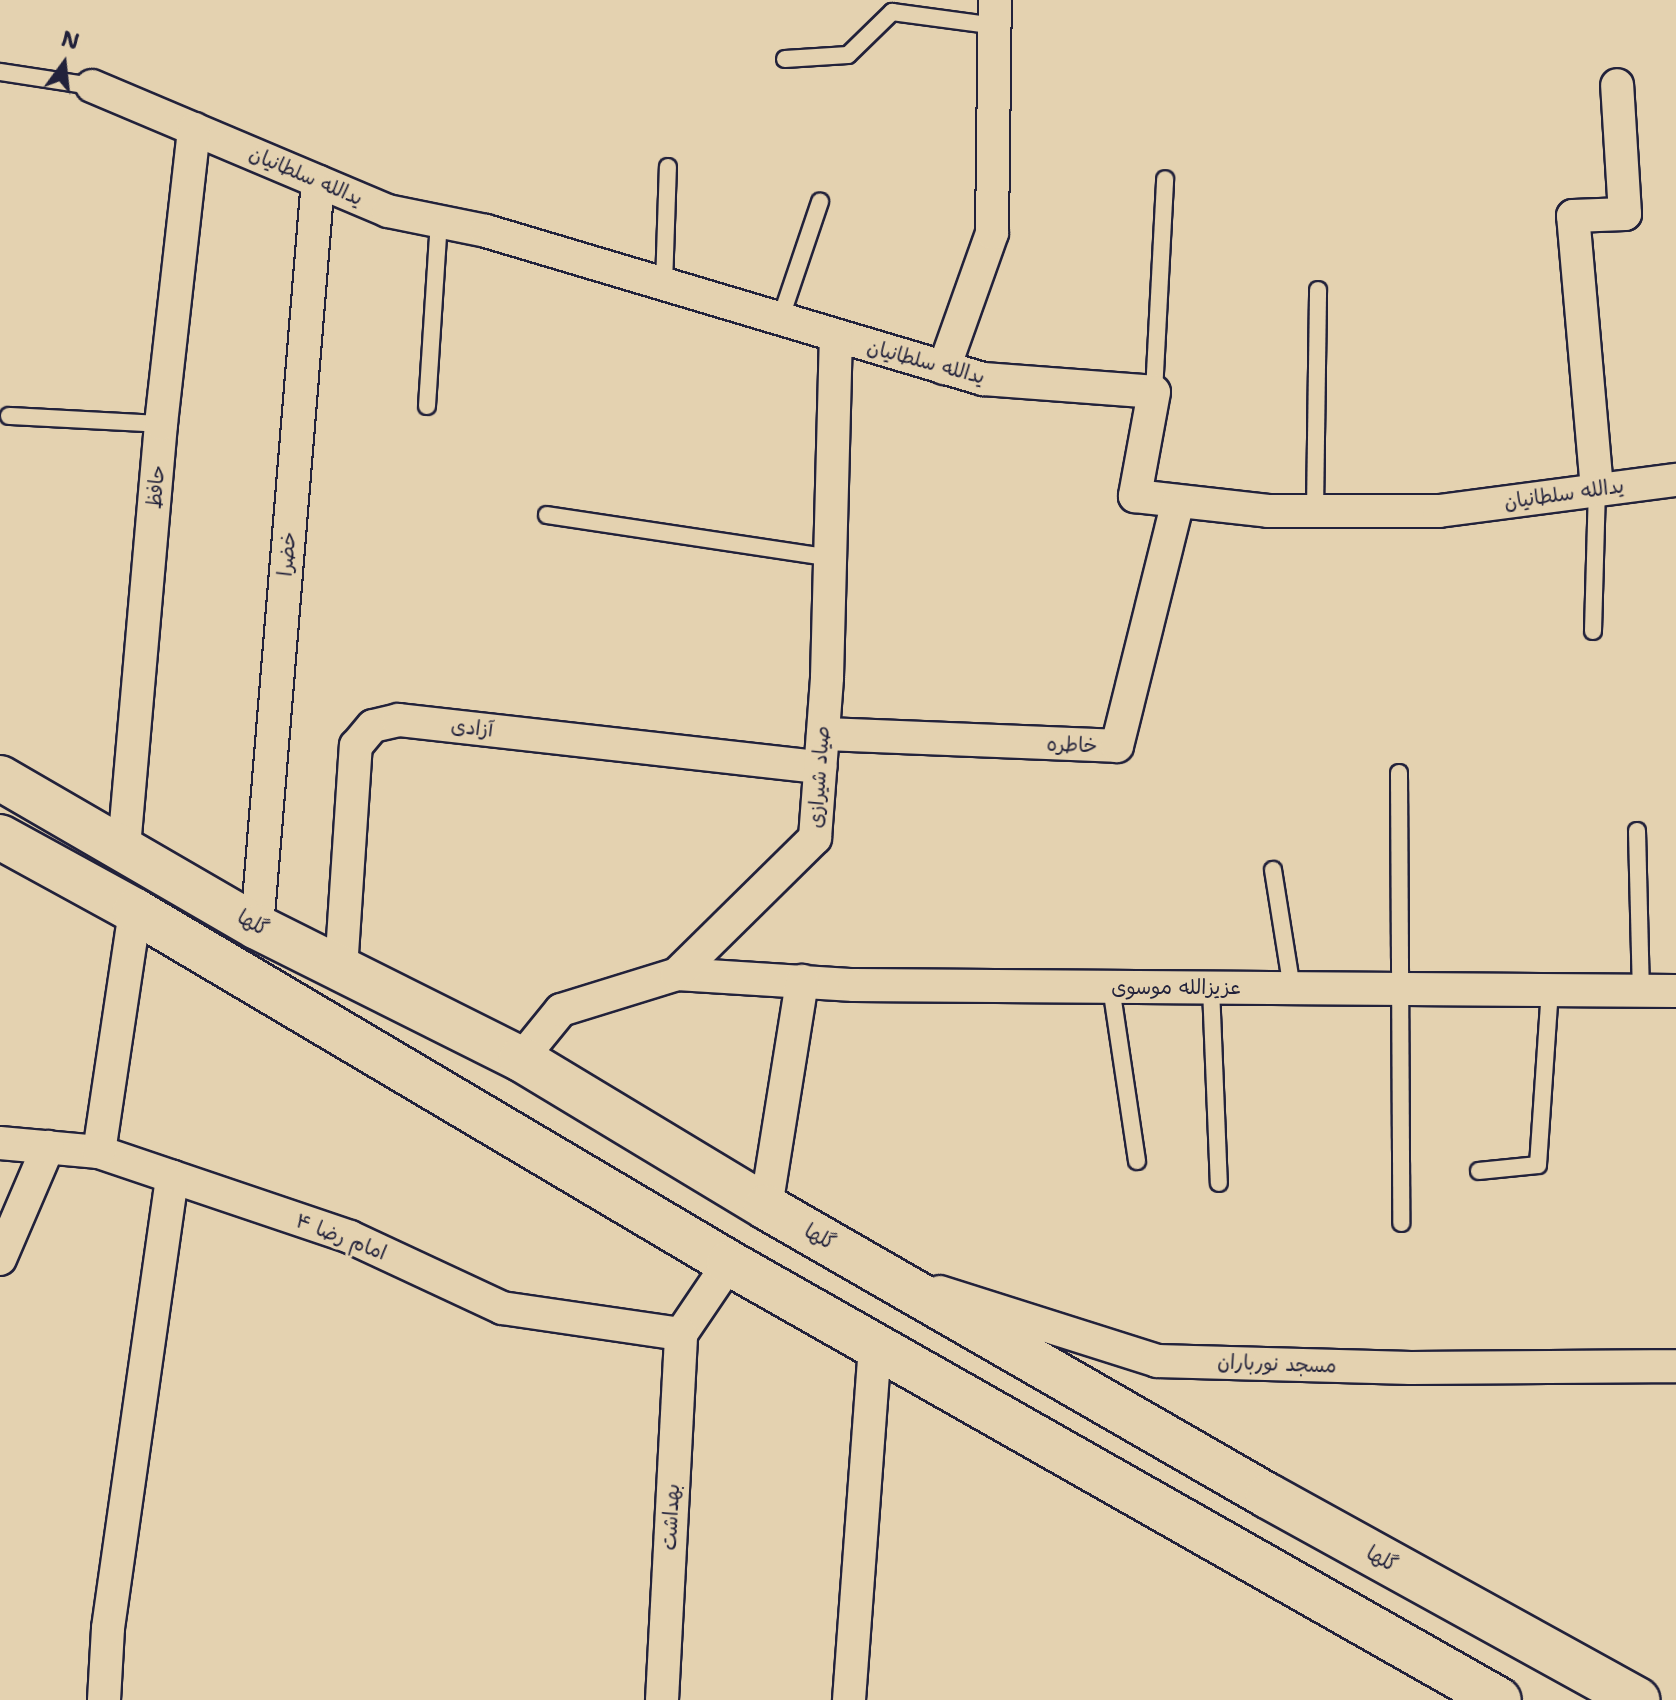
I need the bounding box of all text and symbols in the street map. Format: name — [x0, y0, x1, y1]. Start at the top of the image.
north arrow — [24, 24, 104, 104]
text: N — [58, 24, 83, 57]
street label: یدالله سلطانیان — [246, 141, 366, 211]
street label: یدالله سلطانیان — [865, 335, 987, 389]
street label: حافظ — [142, 464, 170, 510]
street label: یدالله سلطانیان — [1502, 474, 1626, 514]
street label: خضرا — [273, 531, 301, 577]
street label: آزادی — [450, 714, 494, 742]
street label: صیاد شیرازی — [803, 725, 835, 829]
street label: خاطره — [1046, 732, 1098, 758]
street label: گلها — [233, 905, 273, 941]
street label: عزیزالله موسوی — [1111, 975, 1241, 999]
street label: امام رضا ۴ — [292, 1209, 390, 1265]
street label: گلها — [800, 1219, 840, 1255]
street label: مسجد نورباران — [1217, 1350, 1337, 1378]
street label: بهداشت — [657, 1483, 685, 1551]
street label: گلها — [1362, 1541, 1402, 1577]

